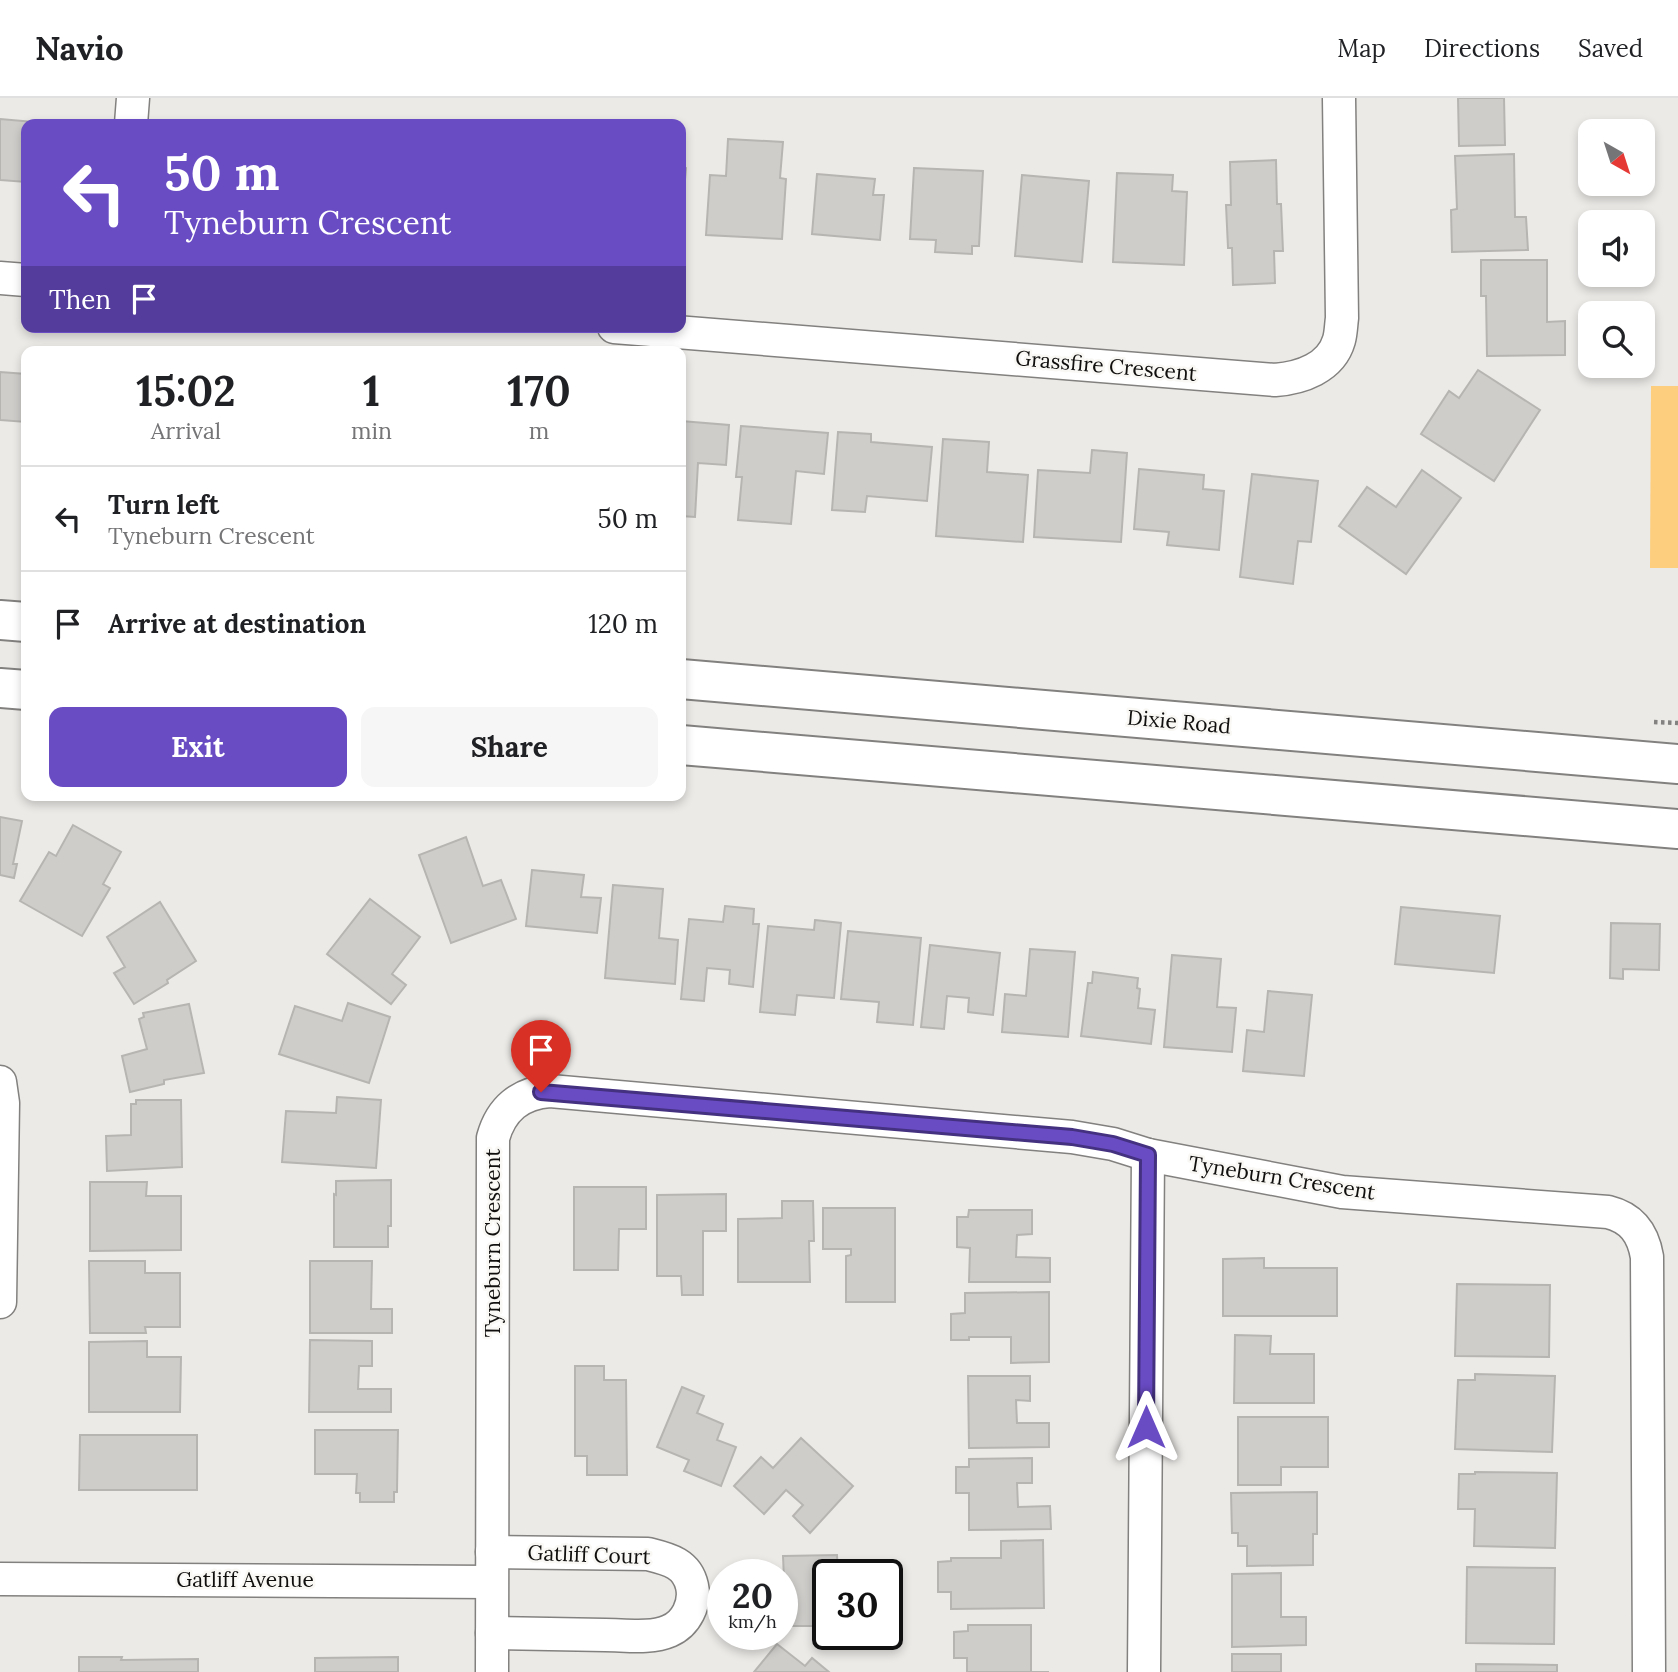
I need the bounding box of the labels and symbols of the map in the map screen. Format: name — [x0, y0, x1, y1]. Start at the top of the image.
north arrow — [1578, 119, 1656, 196]
street label: Grassfire Crescent — [1014, 344, 1199, 387]
street label: Dixie Road — [1126, 704, 1232, 739]
pin — [511, 1020, 571, 1092]
street label: Tyneburn Crescent — [479, 1148, 506, 1337]
street label: Tyneburn Crescent — [1187, 1149, 1378, 1206]
position arrow — [1109, 1390, 1183, 1464]
street label: Gatliff Court — [527, 1539, 652, 1570]
speed limit sign: 30 — [812, 1559, 903, 1650]
street label: Gatliff Avenue — [176, 1566, 314, 1593]

